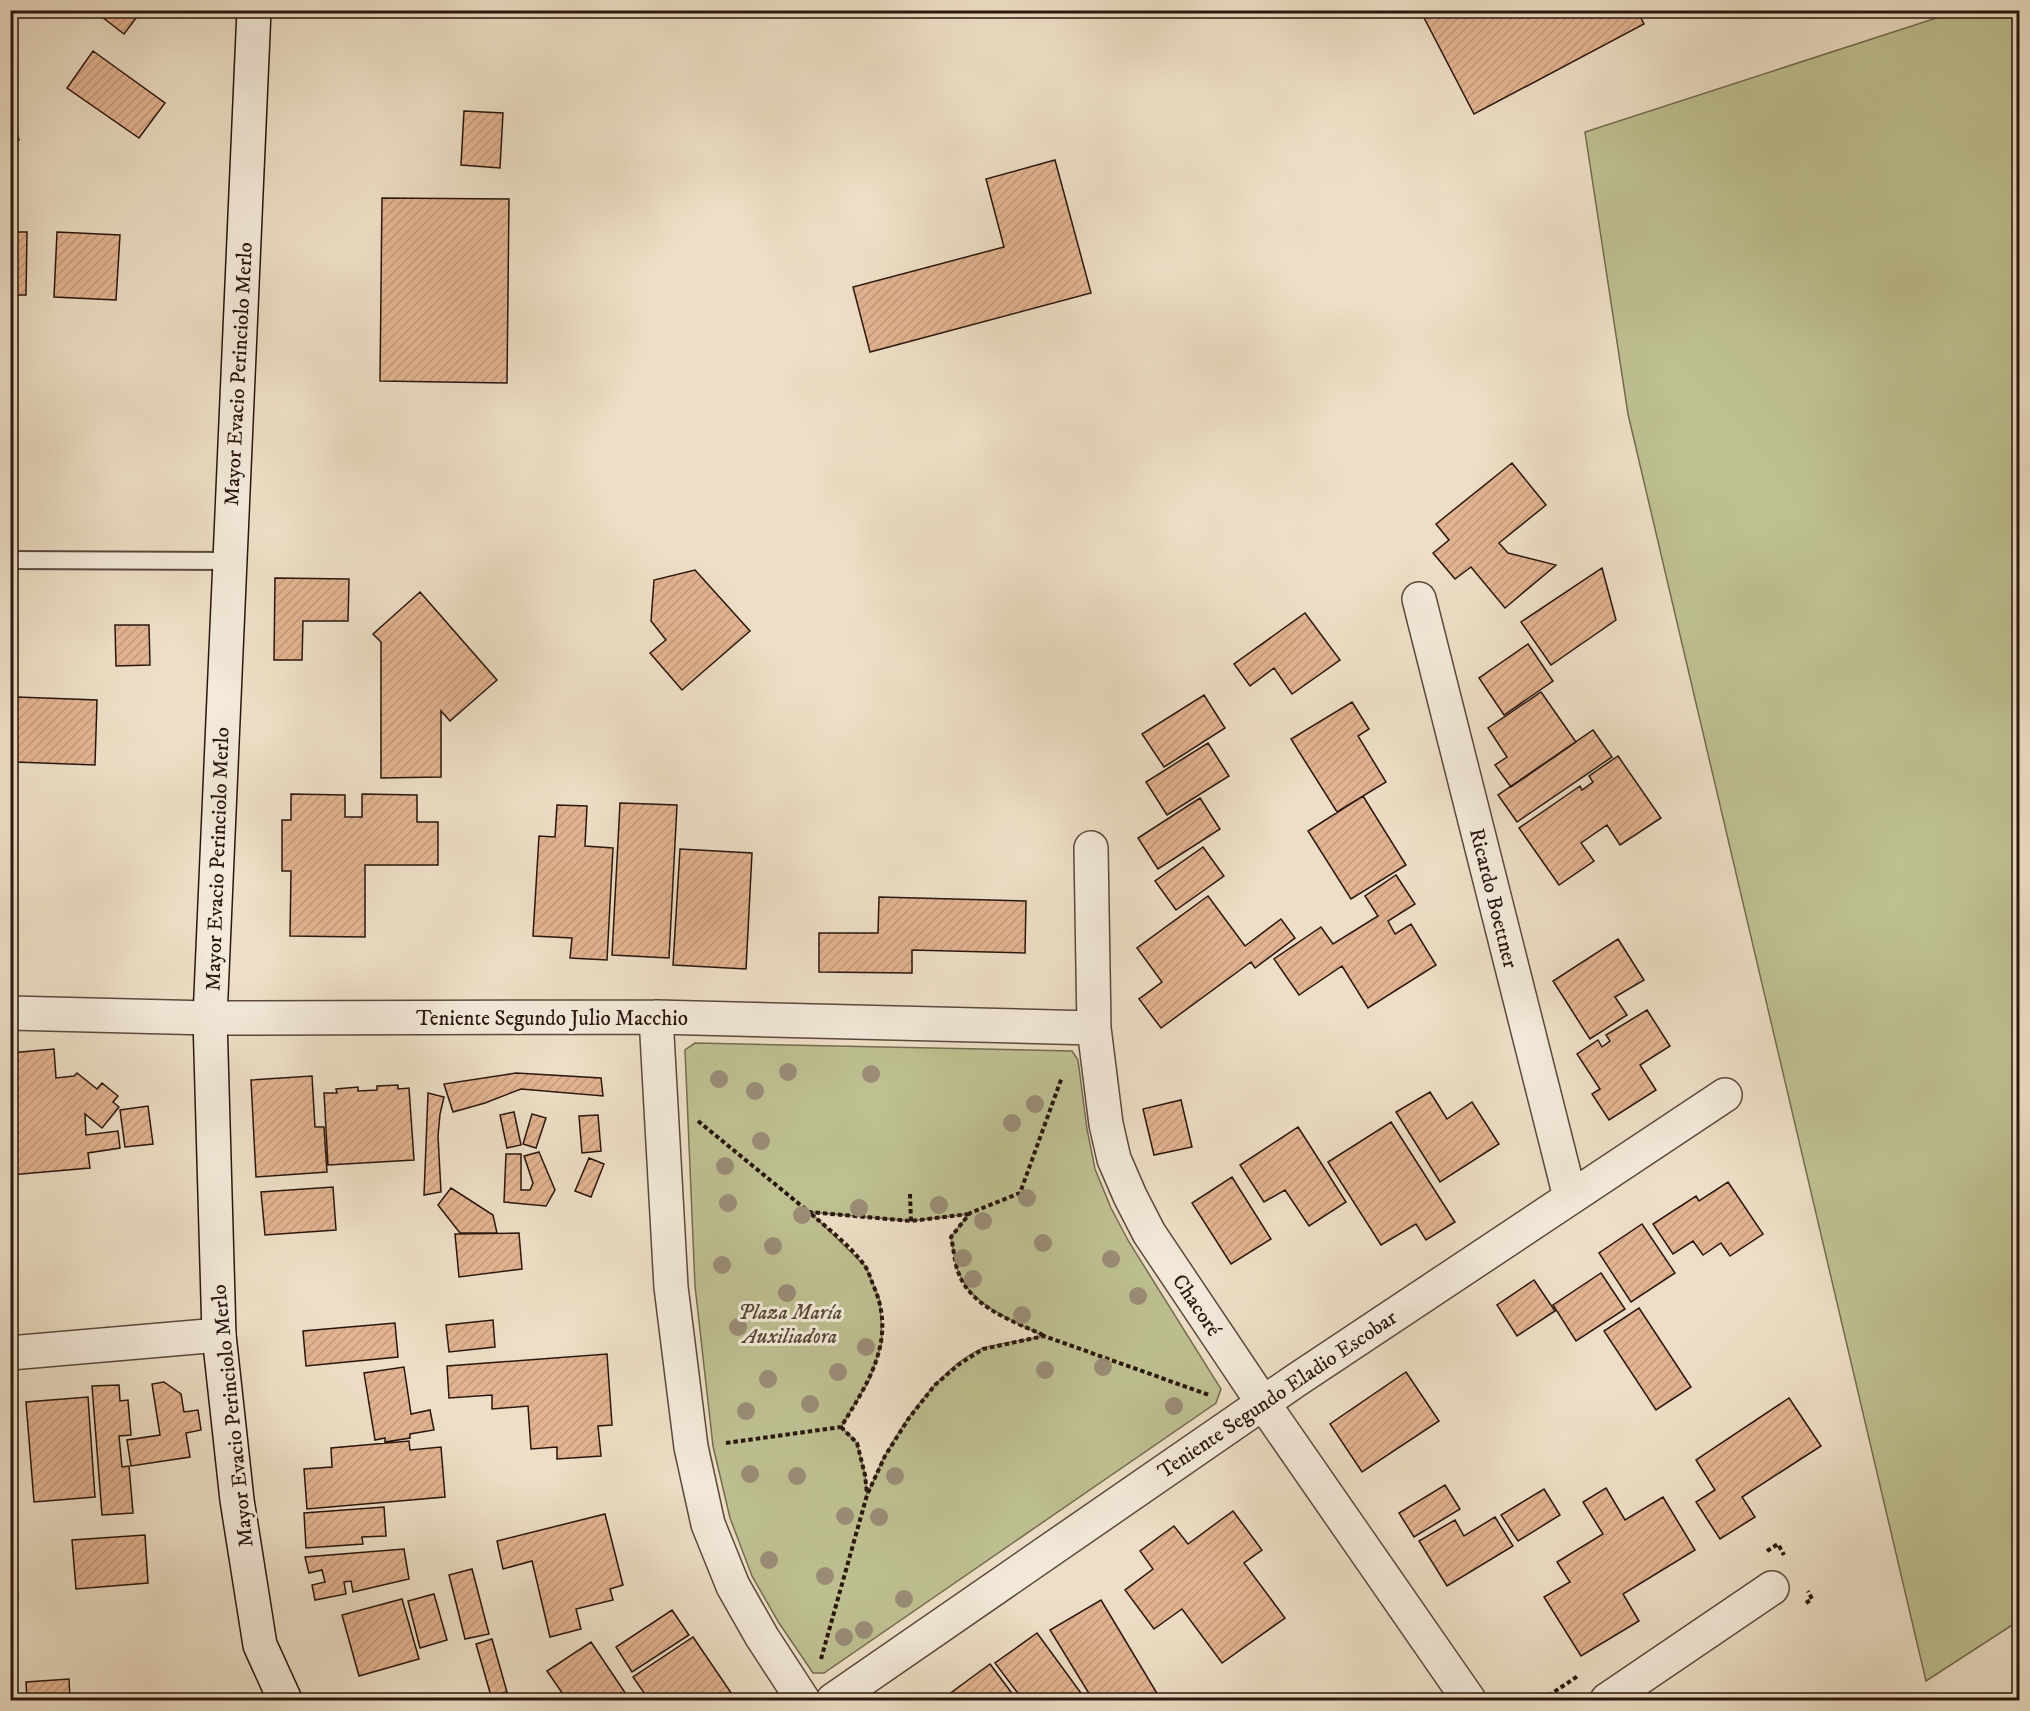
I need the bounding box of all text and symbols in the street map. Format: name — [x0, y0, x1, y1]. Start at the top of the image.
street label: Mayor Evacio Perinciolo Merlo — [219, 241, 259, 507]
street label: Mayor Evacio Perinciolo Merlo — [200, 727, 236, 991]
street label: Ricardo Boettner — [1463, 826, 1523, 971]
street label: Teniente Segundo Julio Macchio — [416, 1006, 688, 1032]
street label: Chacoré — [1166, 1269, 1227, 1342]
street label: Mayor Evacio Perinciolo Merlo — [206, 1283, 260, 1549]
park label: Plaza María Auxiliadora — [738, 1300, 842, 1350]
street label: Teniente Segundo Eladio Escobar — [1153, 1305, 1402, 1485]

